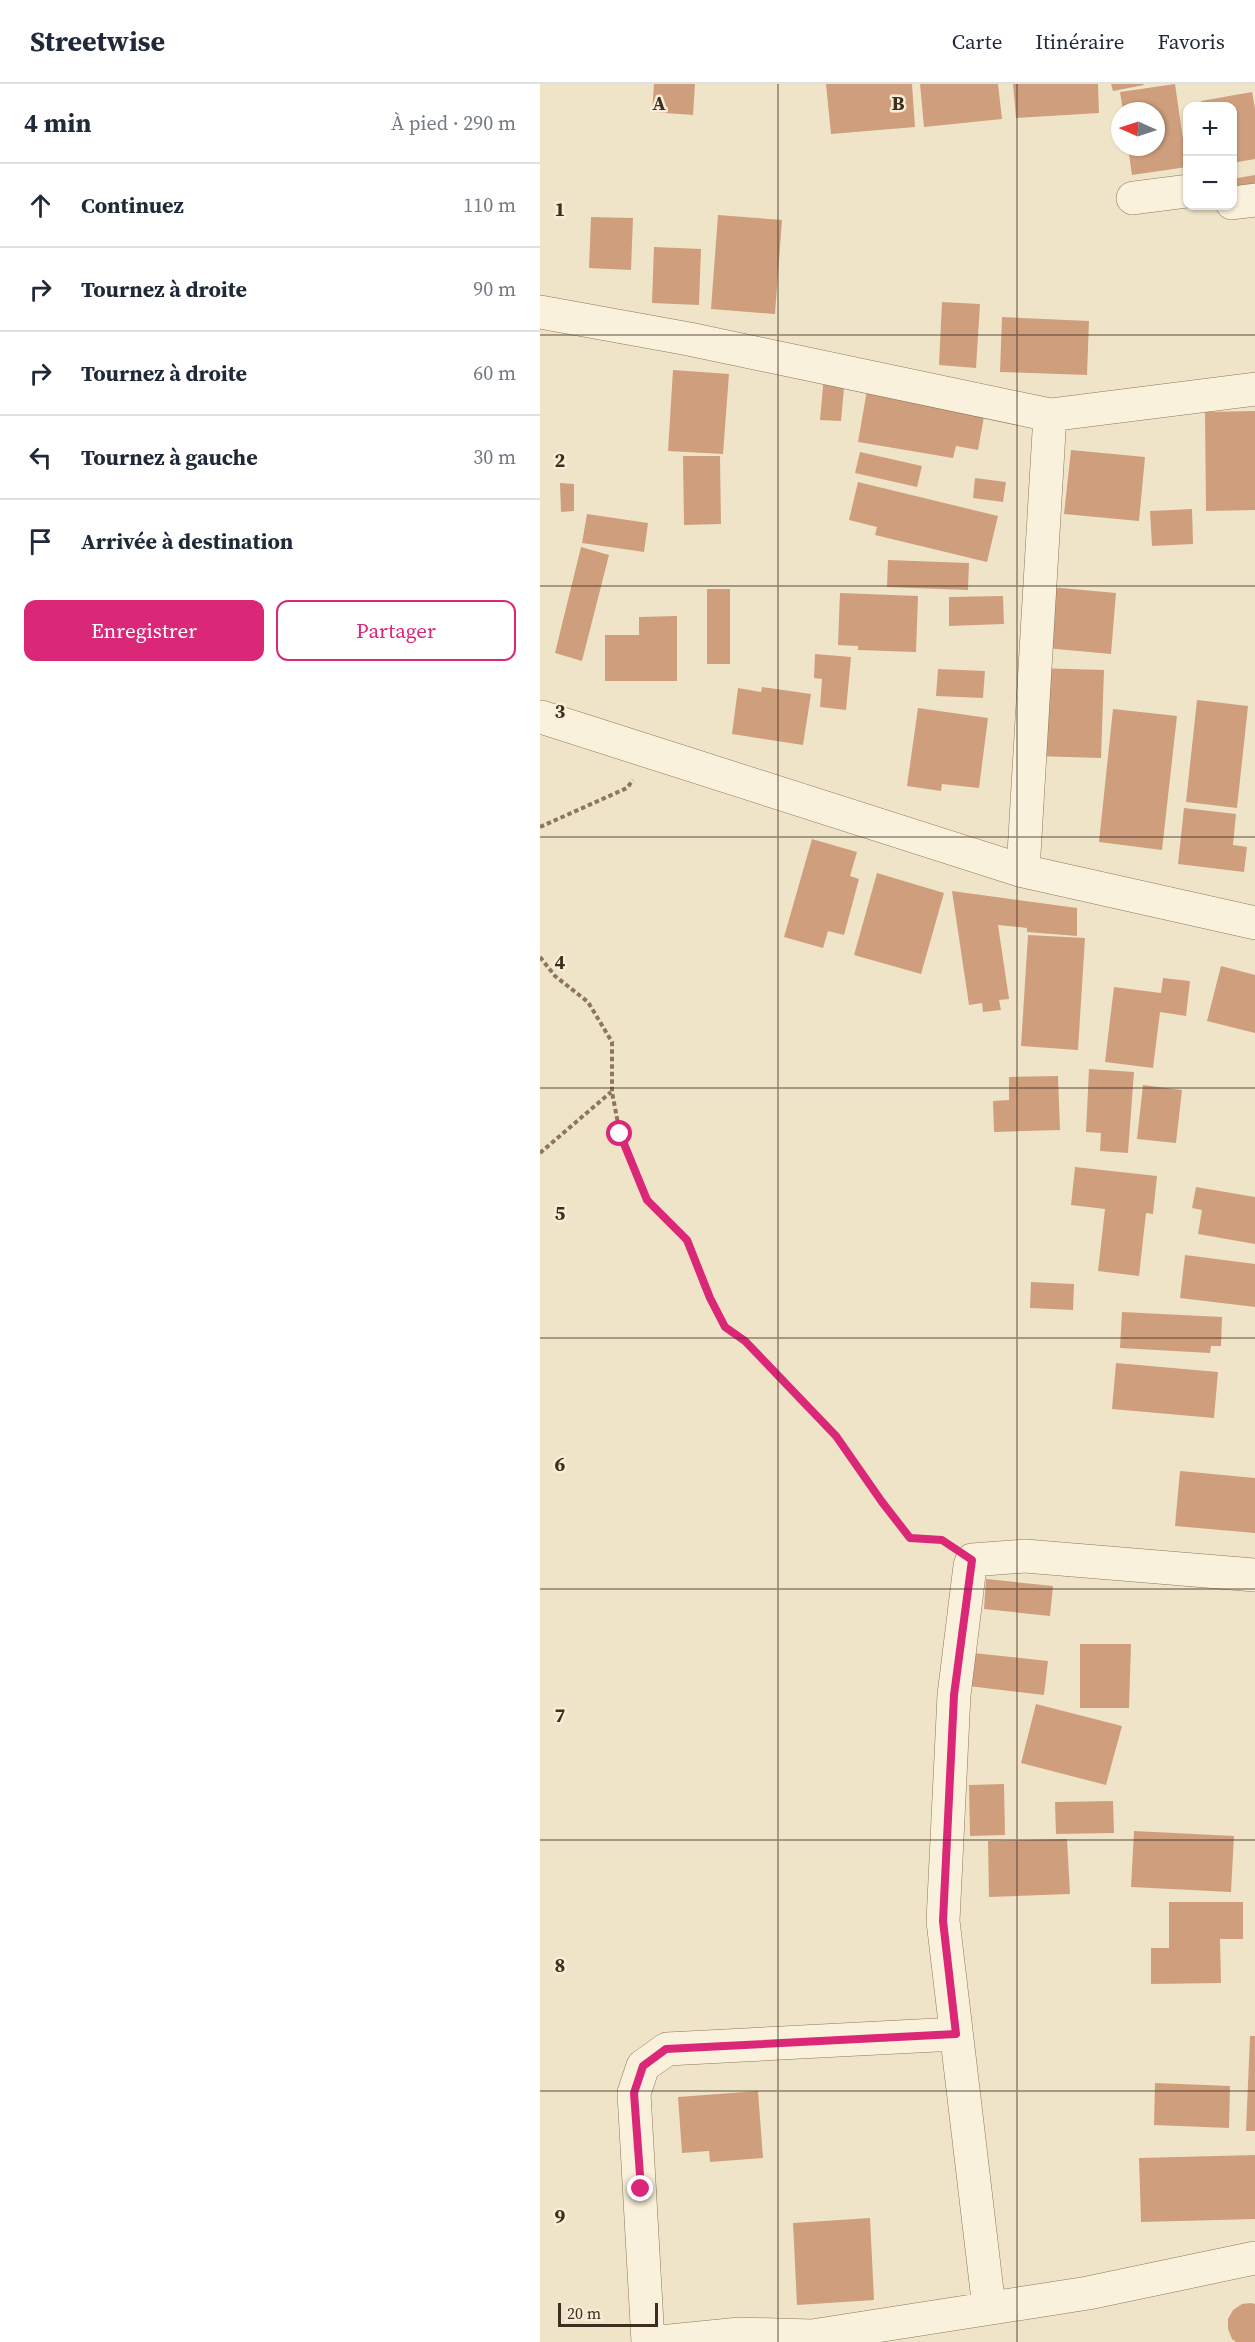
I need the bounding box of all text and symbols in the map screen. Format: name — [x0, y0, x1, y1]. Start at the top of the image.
text: Streetwise — [30, 22, 165, 60]
text: Carte — [952, 27, 1002, 56]
text: Itinéraire — [1035, 27, 1124, 56]
text: Favoris — [1157, 27, 1225, 56]
text: A — [652, 89, 666, 117]
text: B — [891, 89, 905, 117]
north arrow — [1111, 102, 1165, 156]
map controls — [1183, 102, 1237, 210]
button: + — [1183, 102, 1237, 156]
text: 4 min — [24, 105, 91, 141]
text: À pied · 290 m — [391, 109, 516, 137]
button: − — [1183, 156, 1237, 210]
icon: ahead — [24, 189, 57, 222]
text: Continuez — [81, 190, 184, 220]
text: 110 m — [463, 191, 516, 219]
text: 1 — [555, 195, 565, 223]
icon: right — [24, 273, 57, 306]
text: Tournez à droite — [81, 274, 247, 304]
text: 90 m — [473, 275, 516, 303]
icon: right — [24, 357, 57, 390]
text: Tournez à droite — [81, 358, 247, 388]
text: 60 m — [473, 359, 516, 387]
icon: left — [24, 441, 57, 474]
text: Tournez à gauche — [81, 442, 258, 472]
text: 30 m — [473, 443, 516, 471]
text: 2 — [555, 446, 566, 474]
icon: arrive — [24, 525, 57, 558]
text: Arrivée à destination — [81, 526, 293, 556]
button: Enregistrer — [24, 600, 264, 661]
button: Partager — [276, 600, 516, 661]
text: 3 — [555, 697, 566, 725]
text: 4 — [555, 948, 566, 976]
route start — [606, 1120, 632, 1146]
text: 5 — [555, 1199, 566, 1227]
text: 6 — [555, 1450, 566, 1478]
text: 7 — [555, 1701, 566, 1729]
text: 8 — [555, 1951, 565, 1979]
route end — [627, 2175, 653, 2201]
text: 9 — [555, 2202, 566, 2230]
scale bar — [558, 2300, 658, 2328]
text: 20 m — [567, 2302, 601, 2324]

